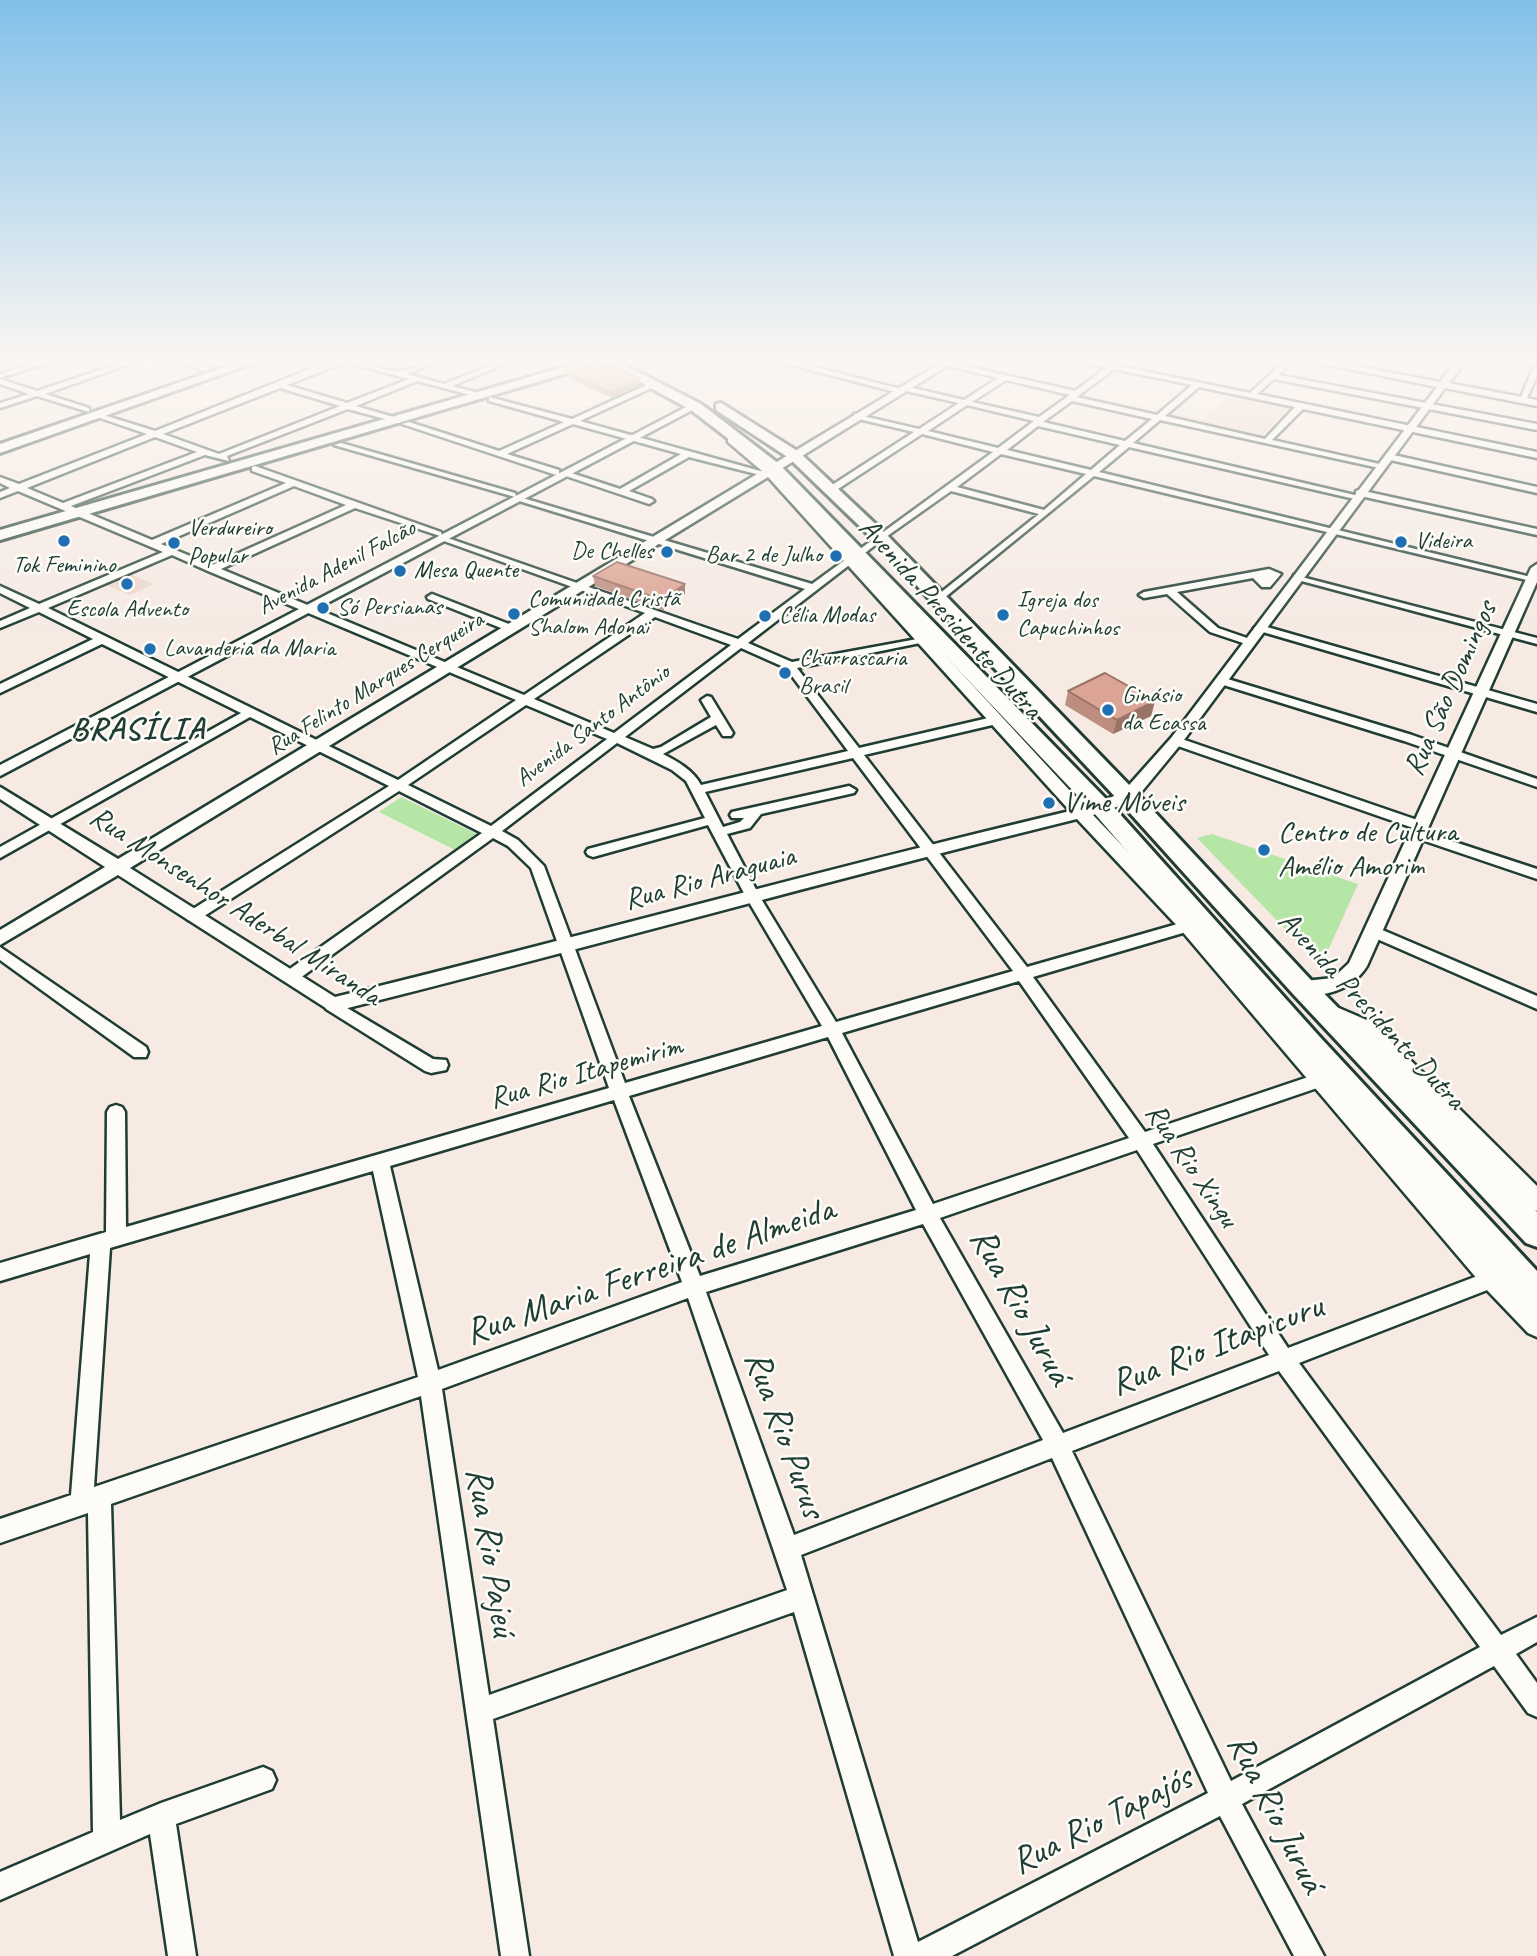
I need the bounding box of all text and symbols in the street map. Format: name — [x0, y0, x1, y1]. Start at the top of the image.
street label: Avenida Presidente Dutra — [850, 511, 1050, 727]
street label: Avenida Adenil Falcão — [253, 514, 421, 622]
place label: Verdureiro Popular — [188, 515, 272, 571]
place label: Videira — [1415, 528, 1472, 556]
marker: Tok Feminino — [56, 533, 72, 549]
marker: Videira — [1393, 534, 1409, 550]
marker: Verdureiro Popular — [166, 535, 182, 551]
place label: De Chelles — [571, 538, 653, 566]
place label: Bar 2 de Julho — [706, 542, 822, 570]
marker: De Chelles — [659, 544, 675, 560]
marker: Bar 2 de Julho — [828, 548, 844, 564]
place label: Tok Feminino — [13, 552, 115, 580]
place label: Mesa Quente — [414, 557, 518, 585]
marker: Mesa Quente — [392, 563, 408, 579]
marker: Escola Advento — [119, 576, 135, 592]
place label: Comunidade Cristã Shalom Adonai — [528, 586, 680, 642]
place label: Igreja dos Capuchinhos — [1017, 587, 1119, 643]
place label: Só Persianas — [337, 594, 442, 622]
place label: Escola Advento — [66, 596, 188, 624]
street label: Rua São Domingos — [1397, 596, 1505, 782]
marker: Só Persianas — [315, 600, 331, 616]
place label: Célia Modas — [779, 602, 875, 630]
street label: Rua Felinto Marques Cerqueira — [263, 606, 489, 762]
marker: Comunidade Cristã Shalom Adonai — [506, 606, 522, 622]
marker: Igreja dos Capuchinhos — [995, 607, 1011, 623]
marker: Célia Modas — [757, 608, 773, 624]
place label: Lavanderia da Maria — [164, 635, 335, 663]
marker: Lavanderia da Maria — [142, 641, 158, 657]
place label: Churrascaria Brasil — [799, 645, 906, 701]
street label: Avenida Santo Antônio — [510, 659, 676, 793]
marker: Churrascaria Brasil — [777, 665, 793, 681]
place label: Ginásio da Ecassa — [1122, 682, 1205, 738]
marker: Ginásio da Ecassa — [1100, 702, 1116, 718]
district label: BRASÍLIA — [72, 712, 204, 750]
place label: Vime Móveis — [1063, 785, 1185, 821]
marker: Vime Móveis — [1041, 795, 1057, 811]
street label: Rua Monsenhor Aderbal Miranda — [83, 799, 387, 1015]
place label: Centro de Cultura Amélio Amorim — [1278, 815, 1457, 886]
street label: Rua Rio Araguaia — [621, 839, 799, 919]
marker: Centro de Cultura Amélio Amorim — [1256, 842, 1272, 858]
street label: Avenida Presidente Dutra — [1270, 904, 1472, 1118]
street label: Rua Rio Itapemirim — [485, 1028, 687, 1118]
street label: Rua Rio Xingu — [1136, 1097, 1246, 1235]
street label: Rua Maria Ferreira de Almeida — [460, 1188, 840, 1356]
street label: Rua Rio Juruá — [959, 1221, 1081, 1393]
street label: Rua Rio Itapicuru — [1104, 1285, 1330, 1407]
street label: Rua Rio Purus — [733, 1345, 835, 1525]
street label: Rua Rio Pajeú — [455, 1464, 525, 1640]
street label: Rua Rio Juruá — [1216, 1727, 1334, 1901]
street label: Rua Rio Tapajós — [1004, 1757, 1200, 1885]

